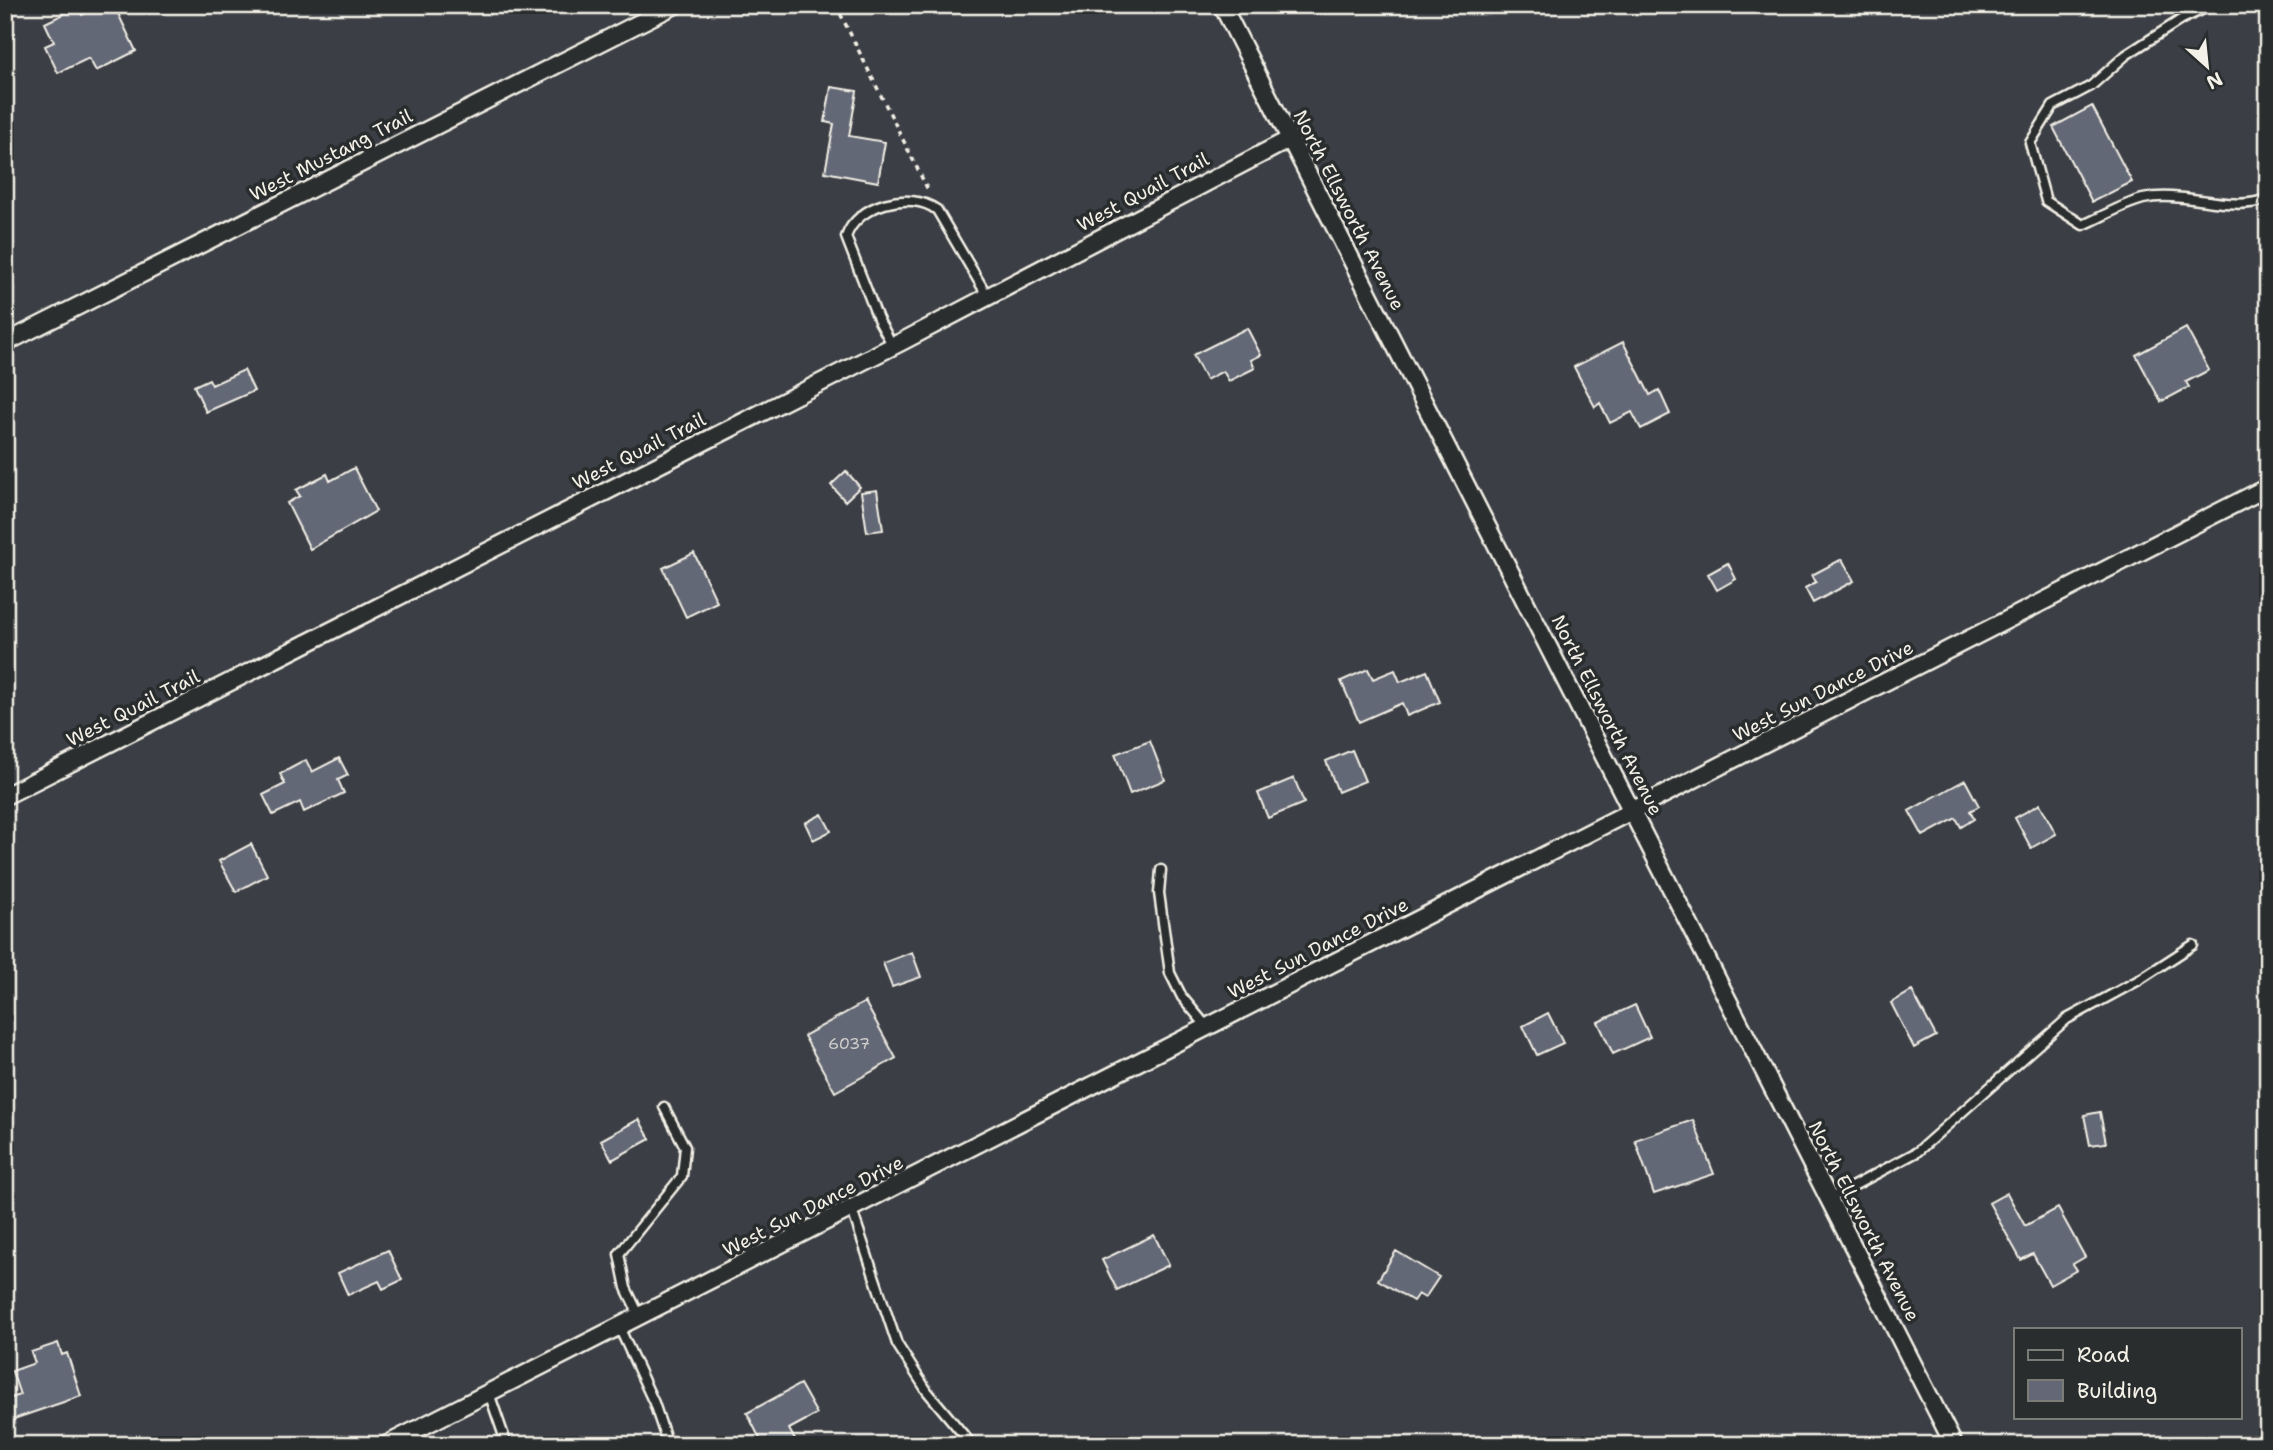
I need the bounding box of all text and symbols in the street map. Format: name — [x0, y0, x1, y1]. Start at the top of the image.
north arrow — [2172, 32, 2242, 102]
text: N — [2202, 66, 2227, 95]
street label: West Mustang Trail — [245, 103, 417, 207]
street label: North Ellsworth Avenue — [1288, 106, 1410, 314]
street label: West Quail Trail — [1073, 147, 1214, 237]
street label: West Quail Trail — [568, 407, 710, 495]
street label: North Ellsworth Avenue — [1546, 611, 1668, 819]
street label: West Sun Dance Drive — [1728, 635, 1918, 747]
street label: West Quail Trail — [62, 664, 204, 752]
street label: West Sun Dance Drive — [1223, 892, 1413, 1004]
house number: 6037 — [828, 1033, 870, 1054]
street label: North Ellsworth Avenue — [1803, 1117, 1925, 1325]
street label: West Sun Dance Drive — [718, 1150, 908, 1262]
legend — [2014, 1328, 2242, 1418]
text: Road — [2077, 1341, 2130, 1369]
text: Building — [2077, 1377, 2157, 1405]

